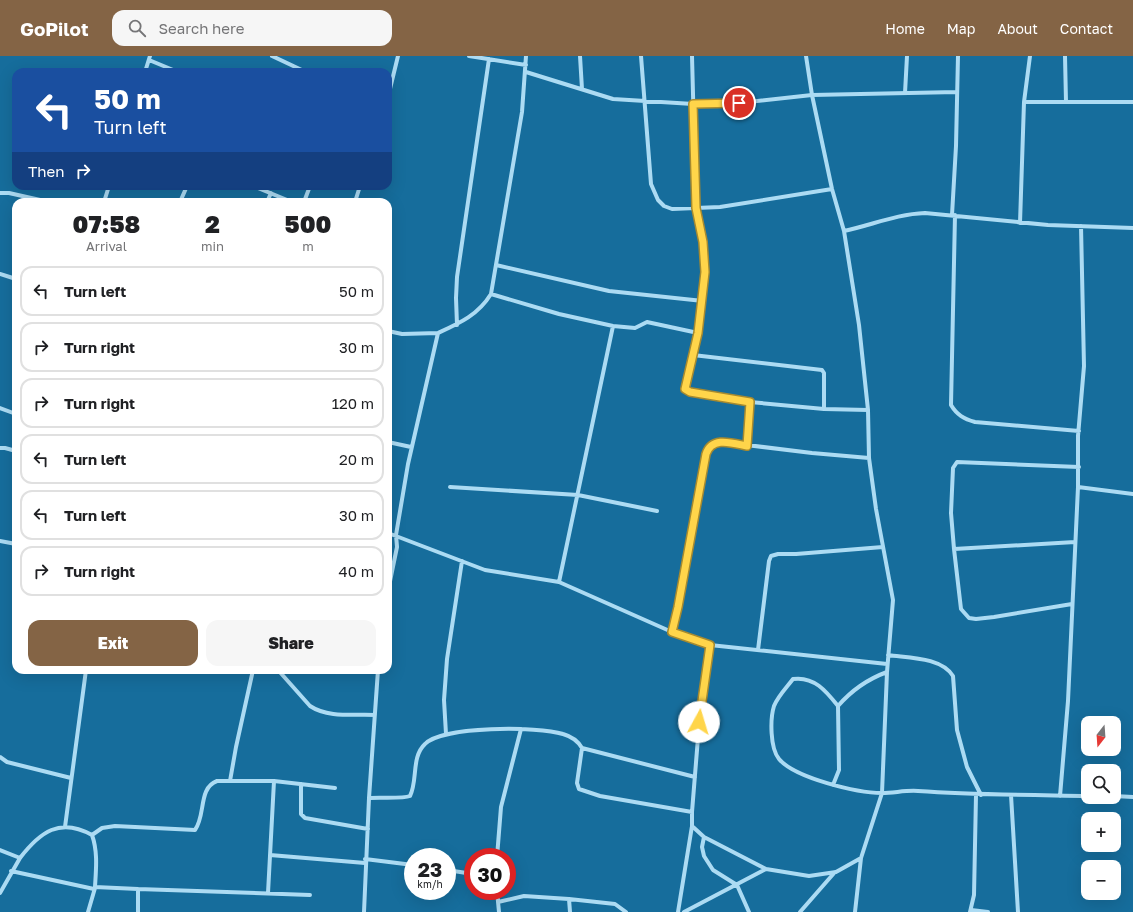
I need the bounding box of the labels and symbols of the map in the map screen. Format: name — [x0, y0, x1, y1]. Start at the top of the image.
pin — [722, 86, 756, 120]
position arrow — [678, 701, 720, 743]
north arrow — [1081, 716, 1121, 756]
speed limit sign: 30 — [464, 848, 516, 900]

